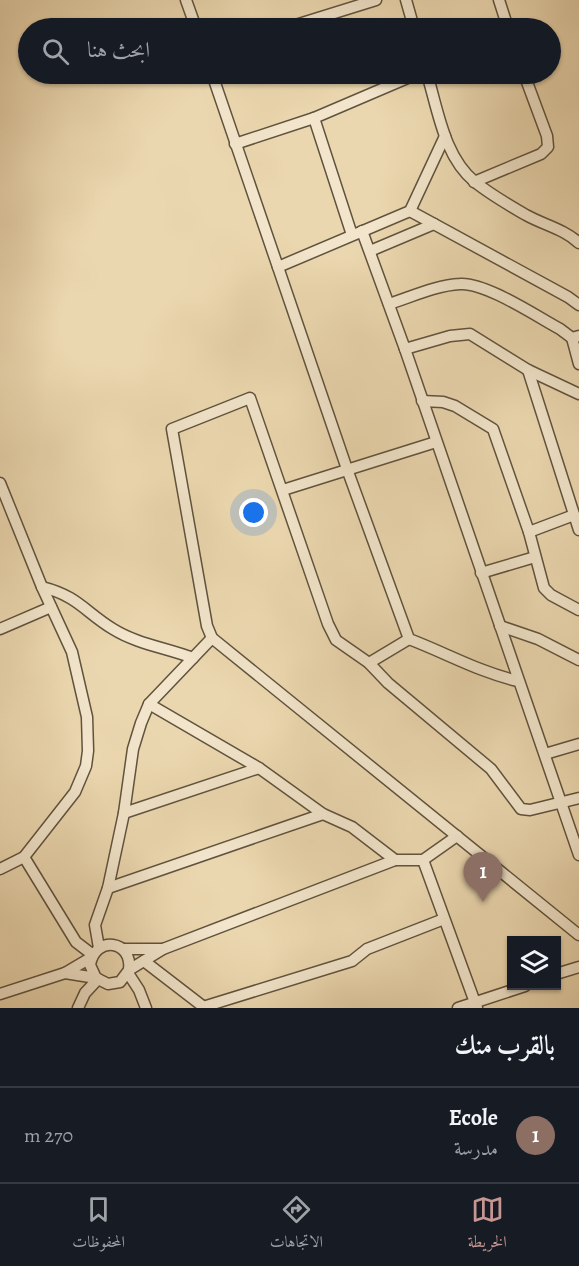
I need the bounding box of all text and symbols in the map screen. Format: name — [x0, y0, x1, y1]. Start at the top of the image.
search box — [18, 18, 561, 84]
icon: search — [39, 35, 72, 68]
text: ابحث هنا — [87, 35, 150, 65]
your location — [239, 498, 268, 527]
pin: 1 — [464, 852, 502, 902]
map controls — [507, 936, 561, 990]
button: layers — [507, 936, 561, 990]
text: بالقرب منك — [454, 1028, 555, 1063]
text: Ecole — [449, 1103, 498, 1133]
text: 270 m — [24, 1122, 73, 1149]
text: 1 — [532, 1122, 539, 1149]
text: مدرسة — [454, 1135, 498, 1162]
tab: المحفوظات — [72, 1193, 125, 1257]
tab: الاتجاهات — [270, 1193, 323, 1257]
tab: الخريطة — [468, 1193, 507, 1257]

